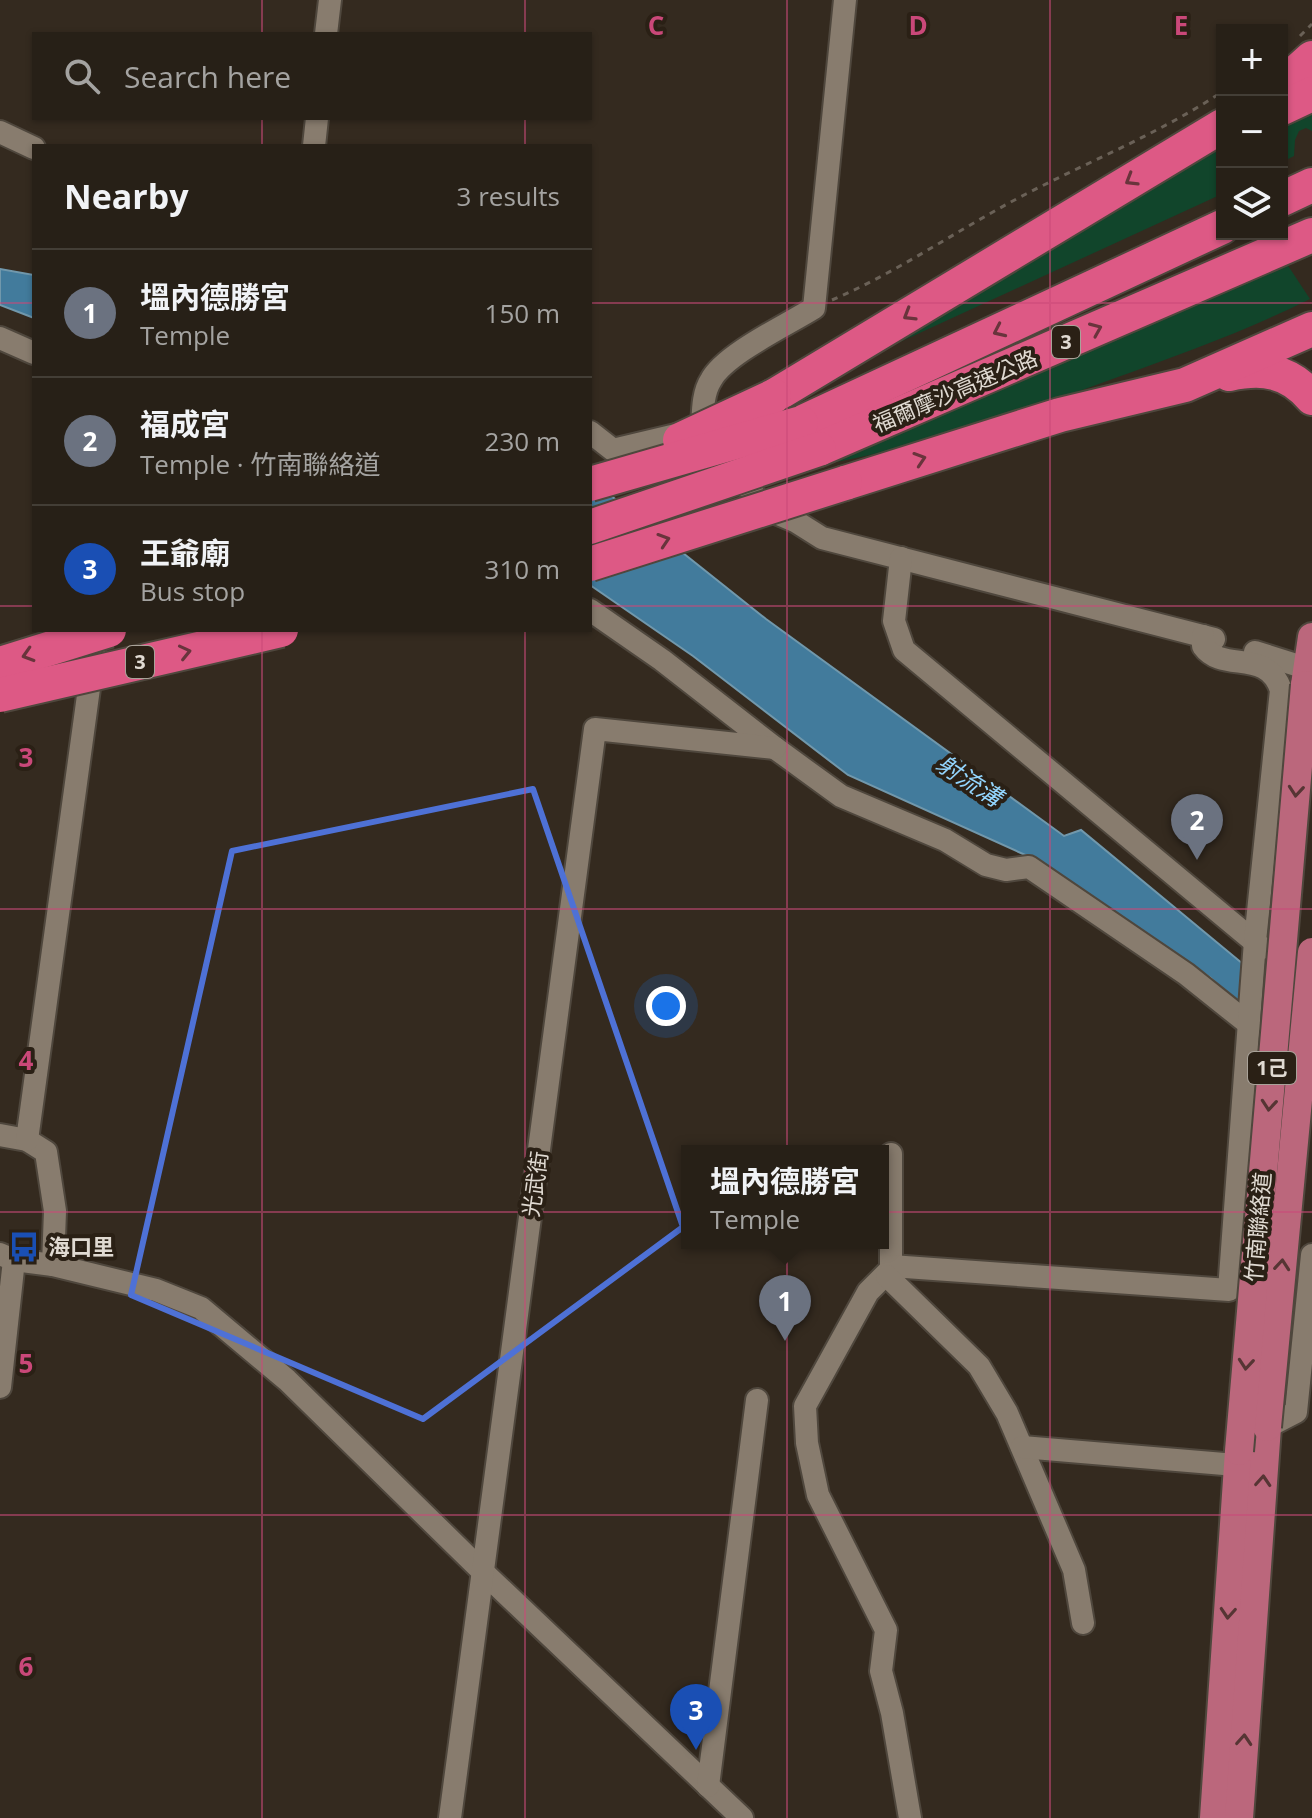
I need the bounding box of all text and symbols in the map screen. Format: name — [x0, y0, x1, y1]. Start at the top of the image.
text: C — [648, 7, 664, 43]
text: D — [908, 7, 928, 43]
text: E — [1174, 7, 1188, 43]
map controls — [1216, 24, 1288, 240]
button: + — [1216, 24, 1288, 96]
search box — [32, 32, 592, 120]
icon: search — [60, 54, 104, 98]
text: Search here — [124, 56, 291, 97]
button: − — [1216, 96, 1288, 168]
button: layers — [1216, 168, 1288, 240]
one-way arrow — [1125, 170, 1140, 186]
text: Nearby — [64, 173, 189, 219]
text: 3 results — [457, 178, 560, 214]
text: 塭內德勝宮 — [140, 276, 290, 317]
text: 1 — [83, 295, 97, 331]
text: 150 m — [485, 295, 560, 331]
one-way arrow — [903, 305, 917, 320]
text: Temple — [140, 317, 230, 353]
one-way arrow — [993, 321, 1008, 337]
one-way arrow — [1088, 323, 1102, 339]
road number: 3 — [1052, 326, 1080, 358]
street label: 福爾摩沙高速公路 — [868, 342, 1041, 438]
text: 福成宮 — [140, 403, 230, 444]
text: 2 — [83, 423, 97, 459]
text: 230 m — [485, 423, 560, 459]
text: Temple · 竹南聯絡道 — [140, 446, 380, 482]
one-way arrow — [912, 453, 926, 469]
text: 王爺廟 — [140, 532, 230, 573]
one-way arrow — [657, 533, 671, 549]
text: 3 — [83, 551, 97, 587]
text: 310 m — [485, 551, 560, 587]
text: Bus stop — [140, 573, 245, 609]
one-way arrow — [178, 644, 191, 661]
one-way arrow — [22, 646, 35, 662]
road number: 3 — [126, 646, 154, 678]
text: 3 — [19, 739, 33, 775]
water label: 射流溝 — [931, 746, 1012, 815]
one-way arrow — [1288, 784, 1305, 797]
pin: 2 — [1171, 794, 1223, 860]
your location — [646, 986, 686, 1026]
text: 4 — [19, 1042, 34, 1078]
road number: 1己 — [1248, 1052, 1296, 1084]
one-way arrow — [1261, 1099, 1278, 1112]
popup — [681, 1145, 889, 1249]
street label: 光武街 — [515, 1149, 553, 1219]
text: 塭內德勝宮 — [710, 1160, 860, 1201]
street label: 竹南聯絡道 — [1237, 1171, 1277, 1283]
text: Temple — [710, 1201, 800, 1237]
bus stop icon: 海口里 — [7, 1230, 41, 1264]
place label: 海口里 — [48, 1231, 114, 1261]
one-way arrow — [1273, 1259, 1290, 1272]
pin: 1 — [759, 1275, 811, 1341]
text: 5 — [19, 1345, 33, 1381]
one-way arrow — [1238, 1358, 1255, 1371]
one-way arrow — [1254, 1474, 1271, 1487]
one-way arrow — [1220, 1607, 1237, 1620]
text: 6 — [19, 1648, 34, 1684]
pin: 3 — [670, 1684, 722, 1750]
one-way arrow — [1235, 1733, 1252, 1746]

